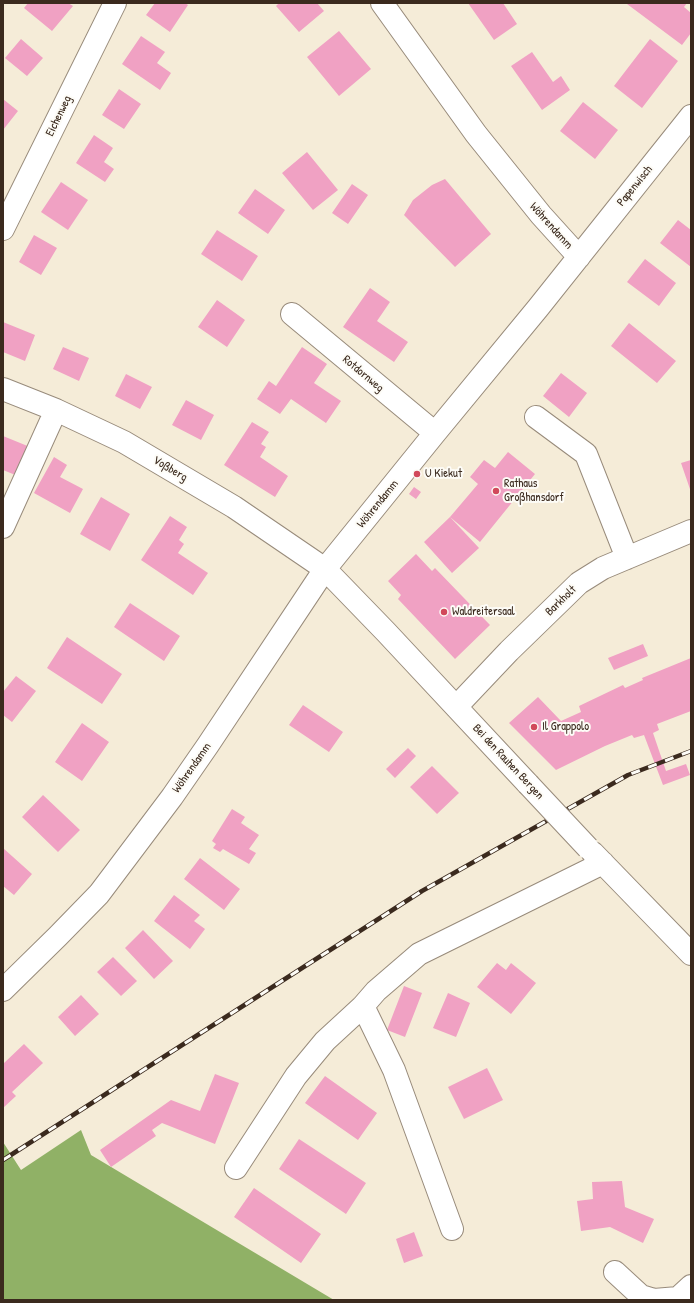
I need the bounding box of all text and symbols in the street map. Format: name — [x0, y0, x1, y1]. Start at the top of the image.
street label: Eichenweg — [43, 93, 75, 139]
street label: Papenwisch — [614, 163, 656, 209]
street label: Wöhrendamm — [526, 200, 576, 252]
street label: Rotdornweg — [339, 353, 387, 395]
street label: Voßberg — [150, 453, 190, 485]
place label: U Kiekut — [425, 467, 462, 481]
marker: U Kiekut — [412, 469, 422, 479]
street label: Wöhrendamm — [354, 477, 402, 531]
place label: Rathaus Großhansdorf — [504, 477, 564, 505]
marker: Rathaus Großhansdorf — [491, 486, 501, 496]
street label: Barkholt — [542, 583, 580, 619]
place label: Waldreitersaal — [452, 605, 515, 619]
marker: Waldreitersaal — [439, 607, 449, 617]
place label: Il Grappolo — [542, 720, 589, 734]
street label: Bei den Rauhen Bergen — [469, 721, 547, 803]
marker: Il Grappolo — [529, 722, 539, 732]
street label: Wöhrendamm — [170, 740, 214, 796]

